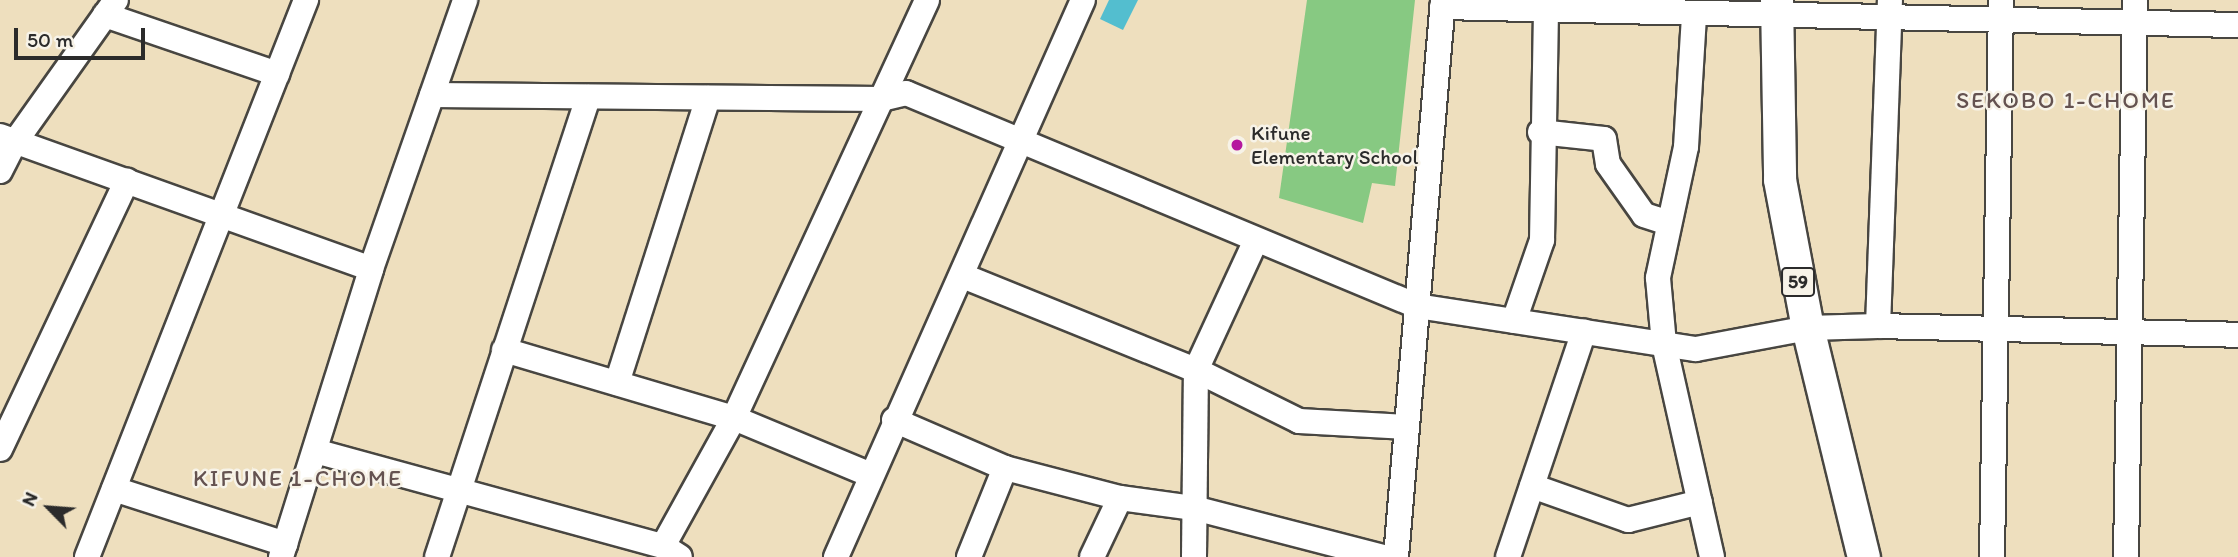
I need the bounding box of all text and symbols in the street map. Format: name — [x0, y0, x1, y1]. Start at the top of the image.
scale bar — [18, 14, 149, 58]
text: 50 m — [27, 27, 73, 52]
district label: SEKOBO 1-CHOME — [1958, 86, 2174, 114]
place label: Kifune Elementary School — [1251, 120, 1418, 170]
marker: Kifune Elementary School — [1229, 137, 1245, 153]
road number: 59 — [1780, 266, 1815, 298]
district label: KIFUNE 1-CHOME — [195, 464, 401, 492]
north arrow — [14, 473, 84, 543]
text: N — [16, 488, 43, 510]

